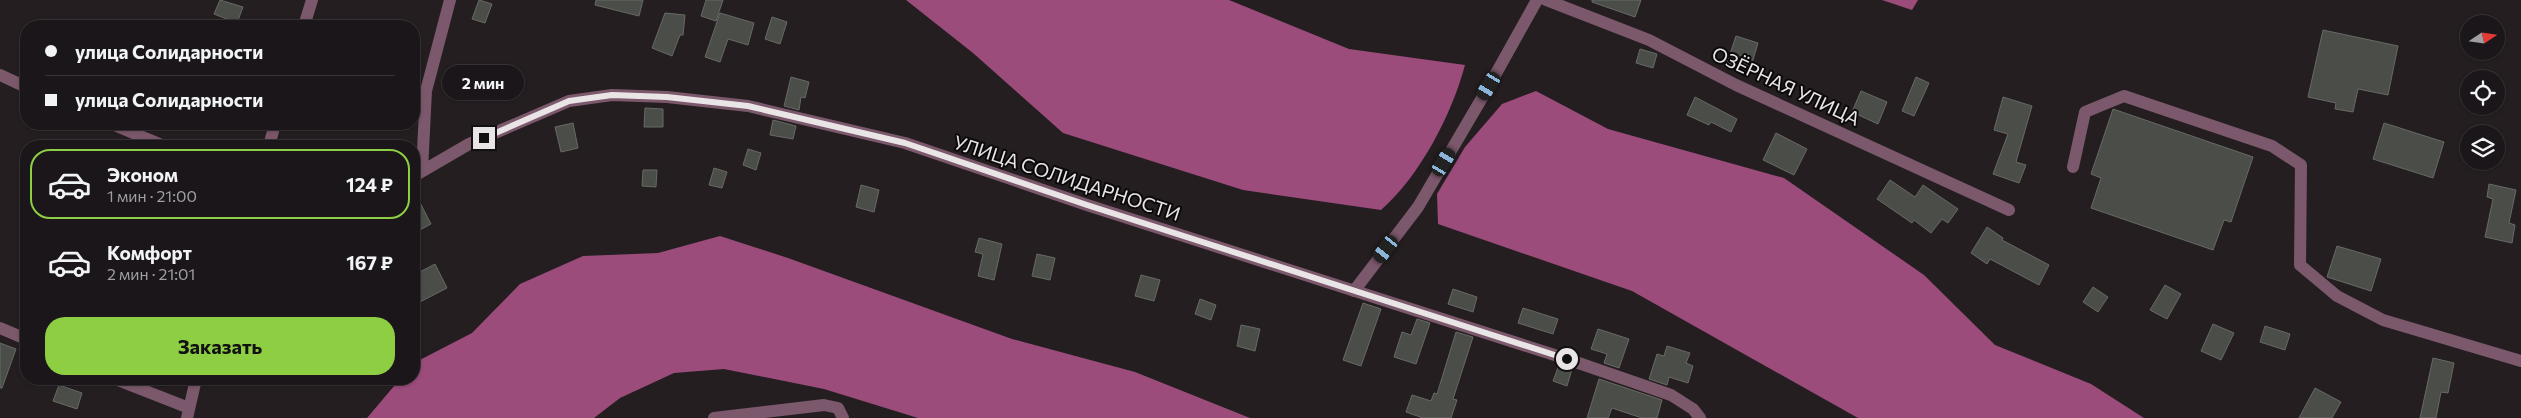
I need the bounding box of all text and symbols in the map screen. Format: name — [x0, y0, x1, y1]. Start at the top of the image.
north arrow — [2460, 15, 2505, 60]
map controls — [2460, 15, 2505, 170]
text: улица Солидарности — [75, 40, 263, 63]
street label: ОЗЁРНАЯ УЛИЦА — [1709, 41, 1864, 130]
callout: 2 мин — [443, 66, 525, 100]
car — [1474, 69, 1503, 103]
button: locate — [2460, 70, 2505, 115]
text: 2 мин — [462, 73, 504, 92]
text: улица Солидарности — [75, 88, 263, 111]
button: layers — [2460, 125, 2505, 170]
route end — [473, 127, 495, 149]
street label: УЛИЦА СОЛИДАРНОСТИ — [951, 130, 1183, 225]
car — [1429, 145, 1458, 179]
icon: car — [47, 162, 92, 207]
text: Эконом — [107, 163, 178, 186]
text: 124 ₽ — [346, 173, 393, 196]
text: 1 мин · 21:00 — [107, 186, 197, 205]
car — [1370, 233, 1401, 265]
icon: car — [47, 240, 92, 285]
text: Комфорт — [107, 241, 192, 264]
text: 167 ₽ — [346, 251, 393, 274]
text: 2 мин · 21:01 — [107, 264, 195, 283]
button: Заказать — [45, 317, 395, 375]
route start — [1556, 348, 1578, 370]

